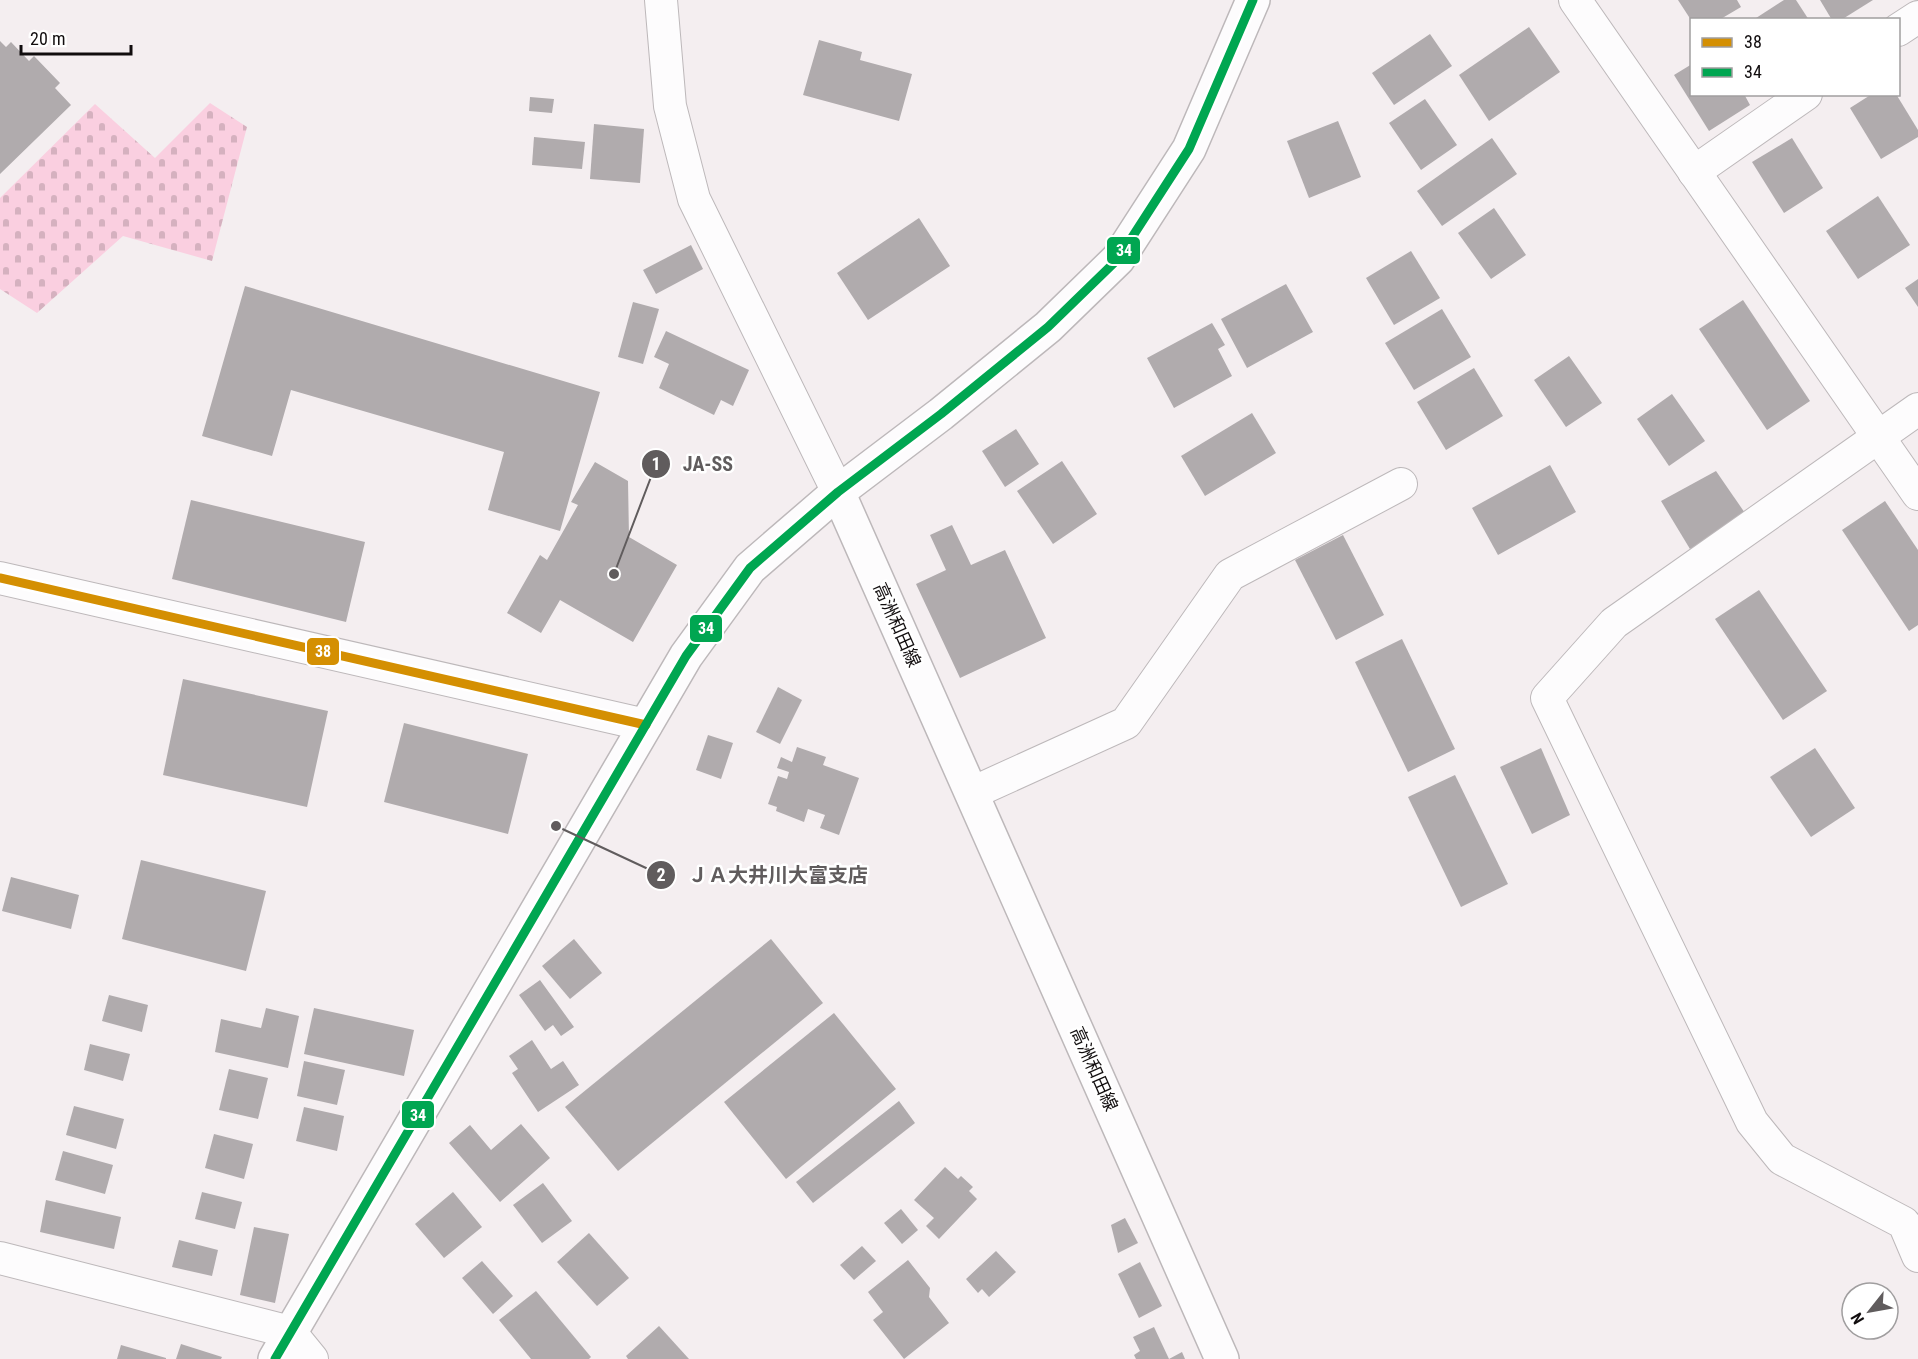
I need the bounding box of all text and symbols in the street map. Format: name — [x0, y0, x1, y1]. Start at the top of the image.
scale bar — [21, 18, 130, 56]
legend — [1690, 18, 1900, 96]
text: 20 m — [30, 28, 65, 49]
text: 38 — [1744, 31, 1762, 52]
text: 34 — [1744, 61, 1762, 82]
line badge: 34 — [1106, 236, 1141, 265]
text: 34 — [1116, 241, 1132, 260]
callout: JA-SS — [641, 445, 745, 483]
text: JA-SS — [683, 452, 733, 476]
text: 1 — [651, 453, 661, 474]
street label: 高洲和田線 — [870, 579, 925, 670]
line badge: 34 — [689, 614, 723, 643]
text: 34 — [698, 619, 714, 638]
line badge: 38 — [306, 637, 340, 666]
text: 38 — [315, 642, 331, 661]
callout: ＪＡ大井川大富支店 — [646, 856, 880, 894]
text: ＪＡ大井川大富支店 — [688, 863, 868, 887]
text: 2 — [656, 864, 666, 885]
street label: 高洲和田線 — [1067, 1023, 1122, 1114]
line badge: 34 — [401, 1100, 435, 1129]
text: 34 — [410, 1106, 426, 1125]
north arrow — [1840, 1281, 1900, 1341]
text: N — [1847, 1309, 1868, 1328]

